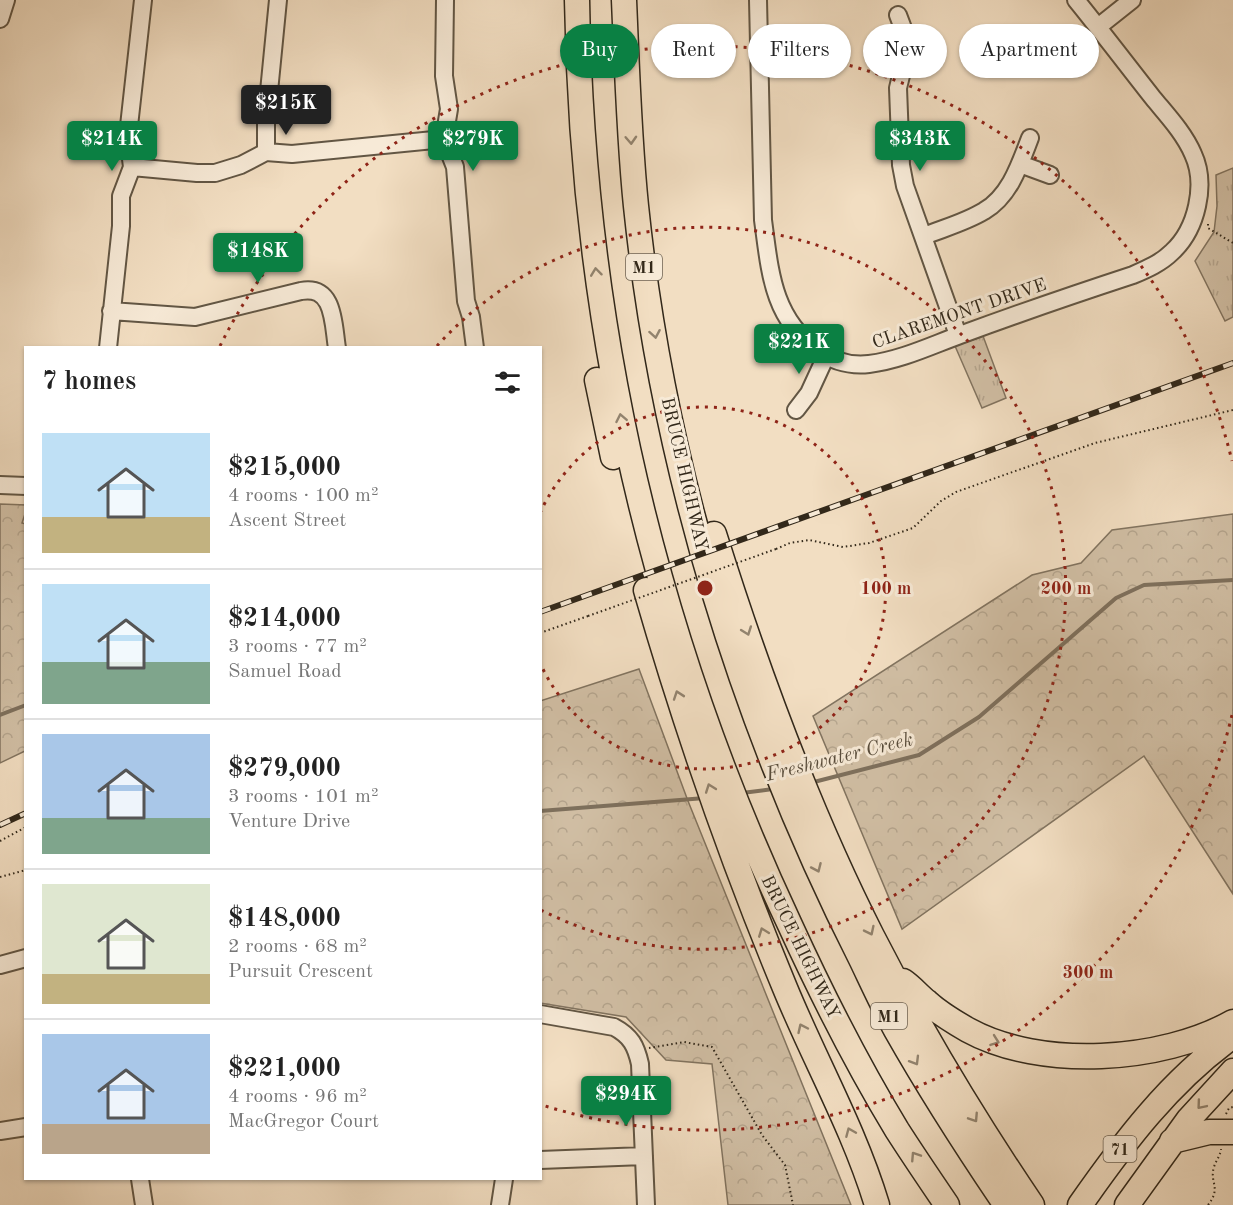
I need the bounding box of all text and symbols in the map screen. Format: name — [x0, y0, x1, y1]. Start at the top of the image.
chip: Buy — [560, 24, 639, 78]
chip: Rent — [651, 24, 736, 78]
chip: Filters — [748, 24, 851, 78]
chip: New — [863, 24, 947, 78]
chip: Apartment — [959, 24, 1099, 78]
pin: $215K — [244, 85, 328, 136]
text: $215K — [255, 94, 317, 114]
pin: $214K — [70, 121, 154, 172]
pin: $279K — [431, 121, 515, 172]
pin: $343K — [878, 121, 962, 172]
text: $214K — [81, 130, 143, 150]
text: $279K — [442, 130, 504, 150]
text: $343K — [889, 130, 951, 150]
one-way arrow — [624, 136, 637, 145]
pin: $148K — [216, 233, 300, 284]
text: $148K — [227, 242, 289, 262]
road number: M1 — [626, 254, 662, 280]
one-way arrow — [590, 268, 603, 277]
street label: CLAREMONT DRIVE — [870, 276, 1049, 352]
pin: $221K — [757, 324, 841, 375]
one-way arrow — [648, 329, 660, 338]
text: $221K — [768, 333, 830, 353]
icon: filters — [491, 366, 524, 399]
text: 7 homes — [42, 369, 136, 395]
street label: BRUCE HIGHWAY — [658, 395, 711, 553]
one-way arrow — [616, 413, 629, 423]
text: $215,000 — [228, 455, 341, 481]
icon: home — [90, 457, 162, 529]
text: 4 rooms · 100 m² — [228, 486, 378, 506]
text: Ascent Street — [228, 511, 346, 531]
centre of rings — [695, 578, 715, 598]
text: 100 m — [861, 580, 911, 598]
text: 200 m — [1041, 580, 1091, 598]
text: $214,000 — [228, 606, 341, 632]
icon: home — [90, 608, 162, 680]
one-way arrow — [739, 625, 752, 636]
text: 3 rooms · 77 m² — [228, 637, 367, 657]
text: Samuel Road — [228, 662, 342, 682]
one-way arrow — [673, 690, 685, 701]
water label: Freshwater Creek — [763, 730, 915, 786]
text: $279,000 — [228, 756, 341, 782]
icon: home — [90, 758, 162, 830]
one-way arrow — [705, 783, 717, 794]
text: 3 rooms · 101 m² — [228, 787, 378, 807]
text: Venture Drive — [228, 812, 350, 832]
one-way arrow — [810, 862, 822, 873]
street label: BRUCE HIGHWAY — [757, 873, 843, 1022]
text: $148,000 — [228, 906, 341, 932]
icon: home — [90, 908, 162, 980]
one-way arrow — [862, 924, 874, 935]
one-way arrow — [758, 928, 770, 939]
text: 2 rooms · 68 m² — [228, 937, 367, 957]
text: Pursuit Crescent — [228, 962, 373, 982]
text: 300 m — [1063, 964, 1113, 982]
road number: M1 — [871, 1003, 907, 1029]
one-way arrow — [798, 1024, 810, 1035]
one-way arrow — [990, 1034, 1000, 1047]
one-way arrow — [907, 1054, 918, 1065]
text: $221,000 — [228, 1056, 341, 1082]
icon: home — [90, 1058, 162, 1130]
pin: $294K — [584, 1076, 668, 1127]
text: $294K — [595, 1085, 657, 1105]
text: 4 rooms · 96 m² — [228, 1087, 367, 1107]
one-way arrow — [1197, 1098, 1208, 1109]
one-way arrow — [966, 1111, 977, 1122]
text: MacGregor Court — [228, 1112, 379, 1132]
one-way arrow — [845, 1127, 857, 1138]
road number: 71 — [1104, 1136, 1136, 1162]
one-way arrow — [910, 1152, 922, 1162]

